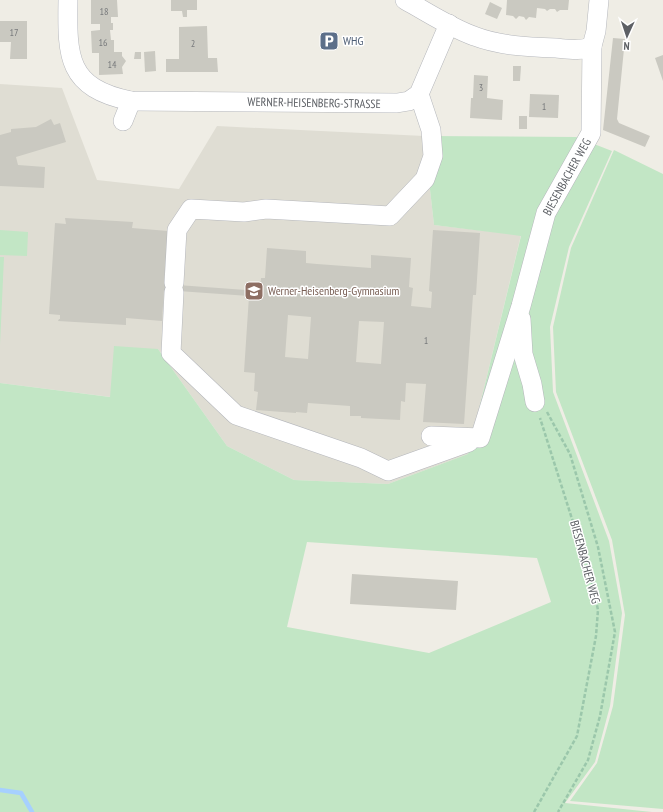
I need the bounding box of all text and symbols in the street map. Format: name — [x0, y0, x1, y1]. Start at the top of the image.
house number: 18 — [100, 5, 109, 18]
north arrow — [607, 16, 647, 56]
house number: 17 — [10, 26, 19, 39]
parking icon: WHG — [318, 30, 340, 52]
place label: WHG — [343, 33, 363, 48]
house number: 16 — [99, 36, 108, 49]
house number: 2 — [191, 37, 195, 50]
text: N — [623, 39, 630, 53]
house number: 14 — [108, 58, 117, 71]
house number: 3 — [479, 81, 483, 94]
street label: WERNER-HEISENBERG-STRASSE — [247, 94, 381, 111]
house number: 1 — [542, 100, 546, 113]
street label: BIESENBACHER WEG — [539, 136, 594, 218]
school or university icon: Werner-Heisenberg-Gymnasium — [243, 280, 265, 302]
place label: Werner-Heisenberg-Gymnasium — [268, 283, 399, 298]
house number: 1 — [424, 334, 428, 347]
street label: BIESENBACHER WEG — [567, 519, 604, 605]

